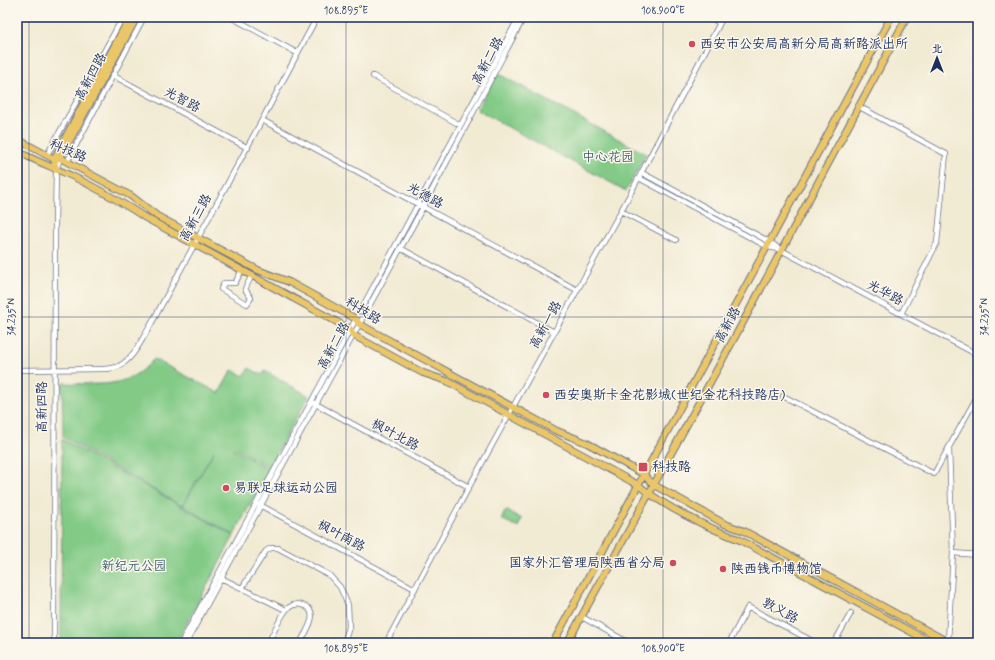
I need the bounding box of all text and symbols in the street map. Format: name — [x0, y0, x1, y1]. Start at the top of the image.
text: 108.895°E — [324, 4, 368, 18]
text: 108.900°E — [641, 4, 685, 18]
street label: 高新二路 — [468, 34, 508, 88]
place label: 西安市公安局高新分局高新路派出所 — [700, 36, 908, 53]
north arrow — [917, 38, 957, 78]
marker: 西安市公安局高新分局高新路派出所 — [687, 39, 697, 49]
text: 北 — [932, 42, 943, 56]
street label: 高新四路 — [71, 50, 111, 104]
street label: 光智路 — [161, 83, 203, 117]
street label: 科技路 — [47, 135, 89, 167]
park label: 中心花园 — [582, 149, 634, 166]
street label: 光德路 — [404, 179, 446, 213]
street label: 高新三路 — [176, 191, 216, 245]
street label: 光华路 — [864, 276, 906, 310]
street label: 科技路 — [342, 293, 384, 329]
text: 34.235°N — [5, 298, 19, 336]
street label: 高新一路 — [526, 298, 566, 352]
text: 34.235°N — [978, 298, 992, 336]
street label: 高新路 — [711, 304, 745, 346]
street label: 高新二路 — [314, 319, 354, 373]
street label: 高新四路 — [34, 381, 51, 433]
place label: 西安奥斯卡金花影城(世纪金花科技路店) — [554, 387, 786, 404]
marker: 西安奥斯卡金花影城(世纪金花科技路店) — [541, 390, 551, 400]
street label: 枫叶北路 — [368, 415, 422, 455]
place label: 科技路 — [652, 459, 691, 476]
marker: 科技路 — [637, 461, 649, 473]
place label: 易联足球运动公园 — [234, 480, 338, 497]
marker: 易联足球运动公园 — [221, 483, 231, 493]
street label: 枫叶南路 — [314, 516, 368, 556]
place label: 国家外汇管理局陕西省分局 — [509, 555, 665, 572]
park label: 新纪元公园 — [101, 558, 167, 575]
marker: 国家外汇管理局陕西省分局 — [668, 558, 678, 568]
place label: 陕西钱币博物馆 — [731, 561, 822, 578]
marker: 陕西钱币博物馆 — [718, 564, 728, 574]
street label: 敦义路 — [759, 594, 801, 628]
text: 108.895°E — [324, 642, 368, 656]
text: 108.900°E — [641, 642, 685, 656]

